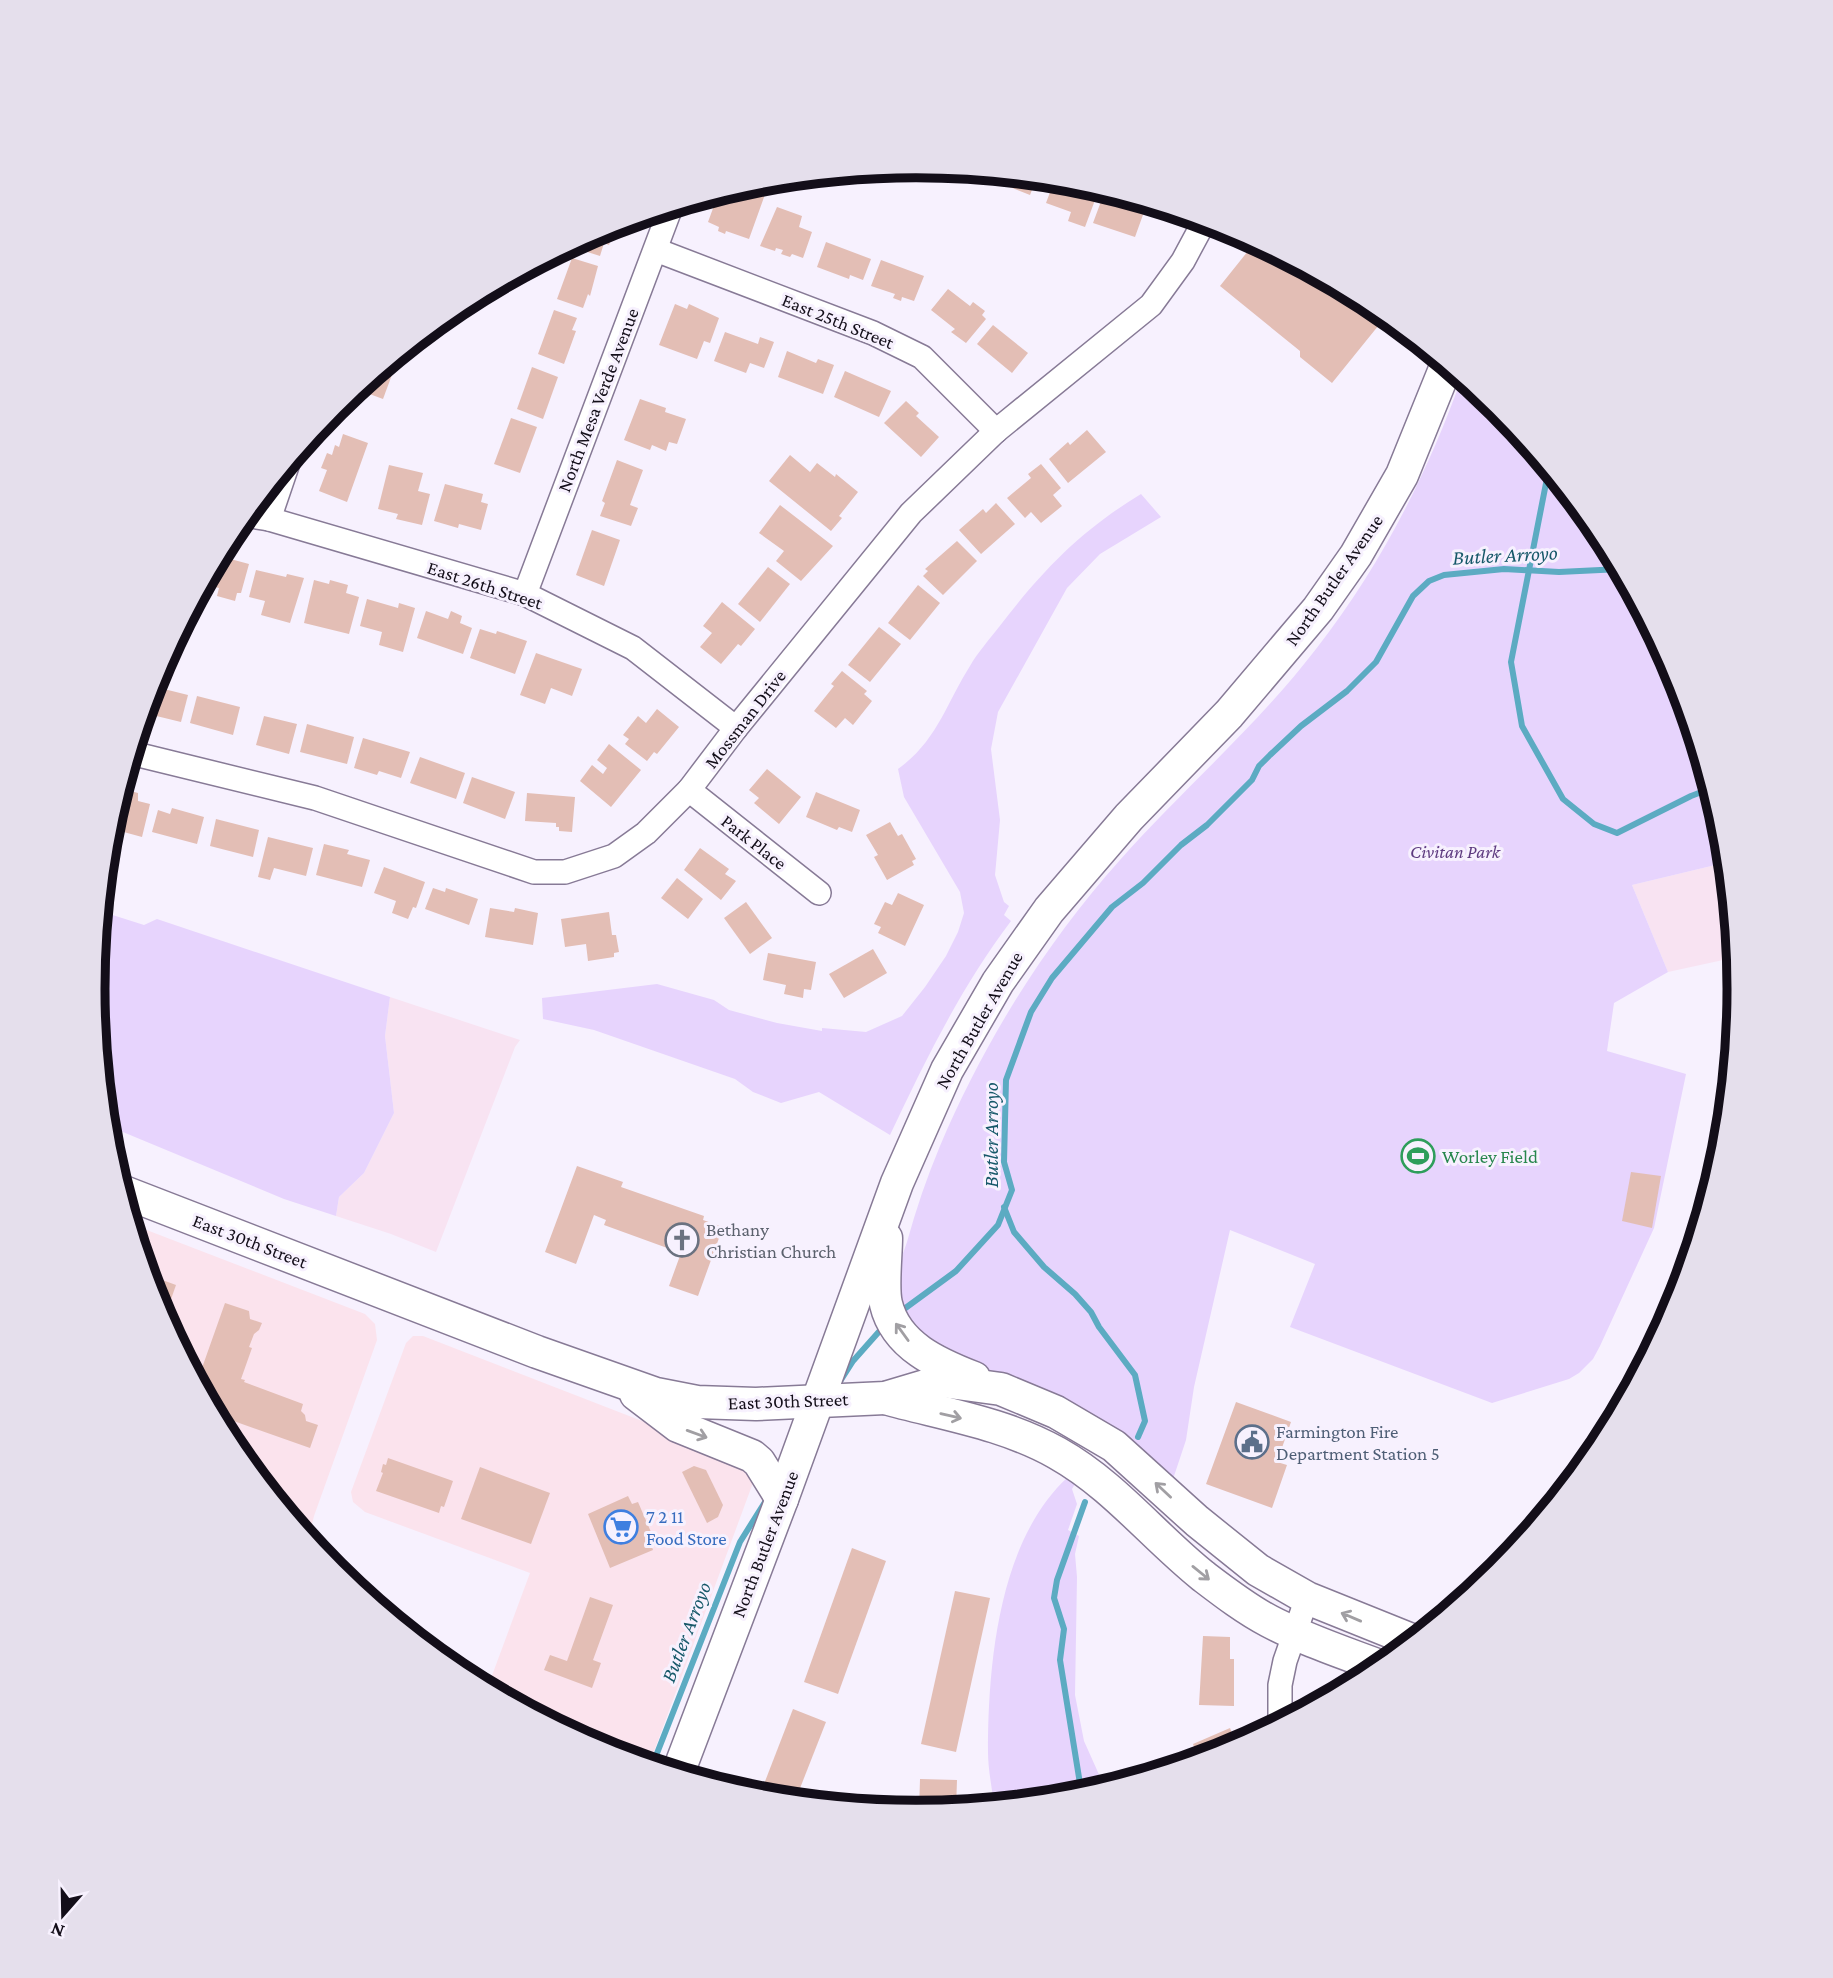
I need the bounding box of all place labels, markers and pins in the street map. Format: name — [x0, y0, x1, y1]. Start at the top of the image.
sports icon: Worley Field — [1399, 1137, 1437, 1175]
place label: Worley Field — [1442, 1146, 1538, 1167]
place label: Bethany Christian Church — [706, 1219, 836, 1262]
church icon: Bethany Christian Church — [663, 1221, 701, 1259]
place label: Farmington Fire Department Station 5 — [1276, 1421, 1440, 1464]
public building icon: Farmington Fire Department Station 5 — [1233, 1423, 1271, 1461]
place label: 7 2 11 Food Store — [646, 1506, 727, 1549]
supermarket icon: 7 2 11 Food Store — [602, 1508, 640, 1546]

